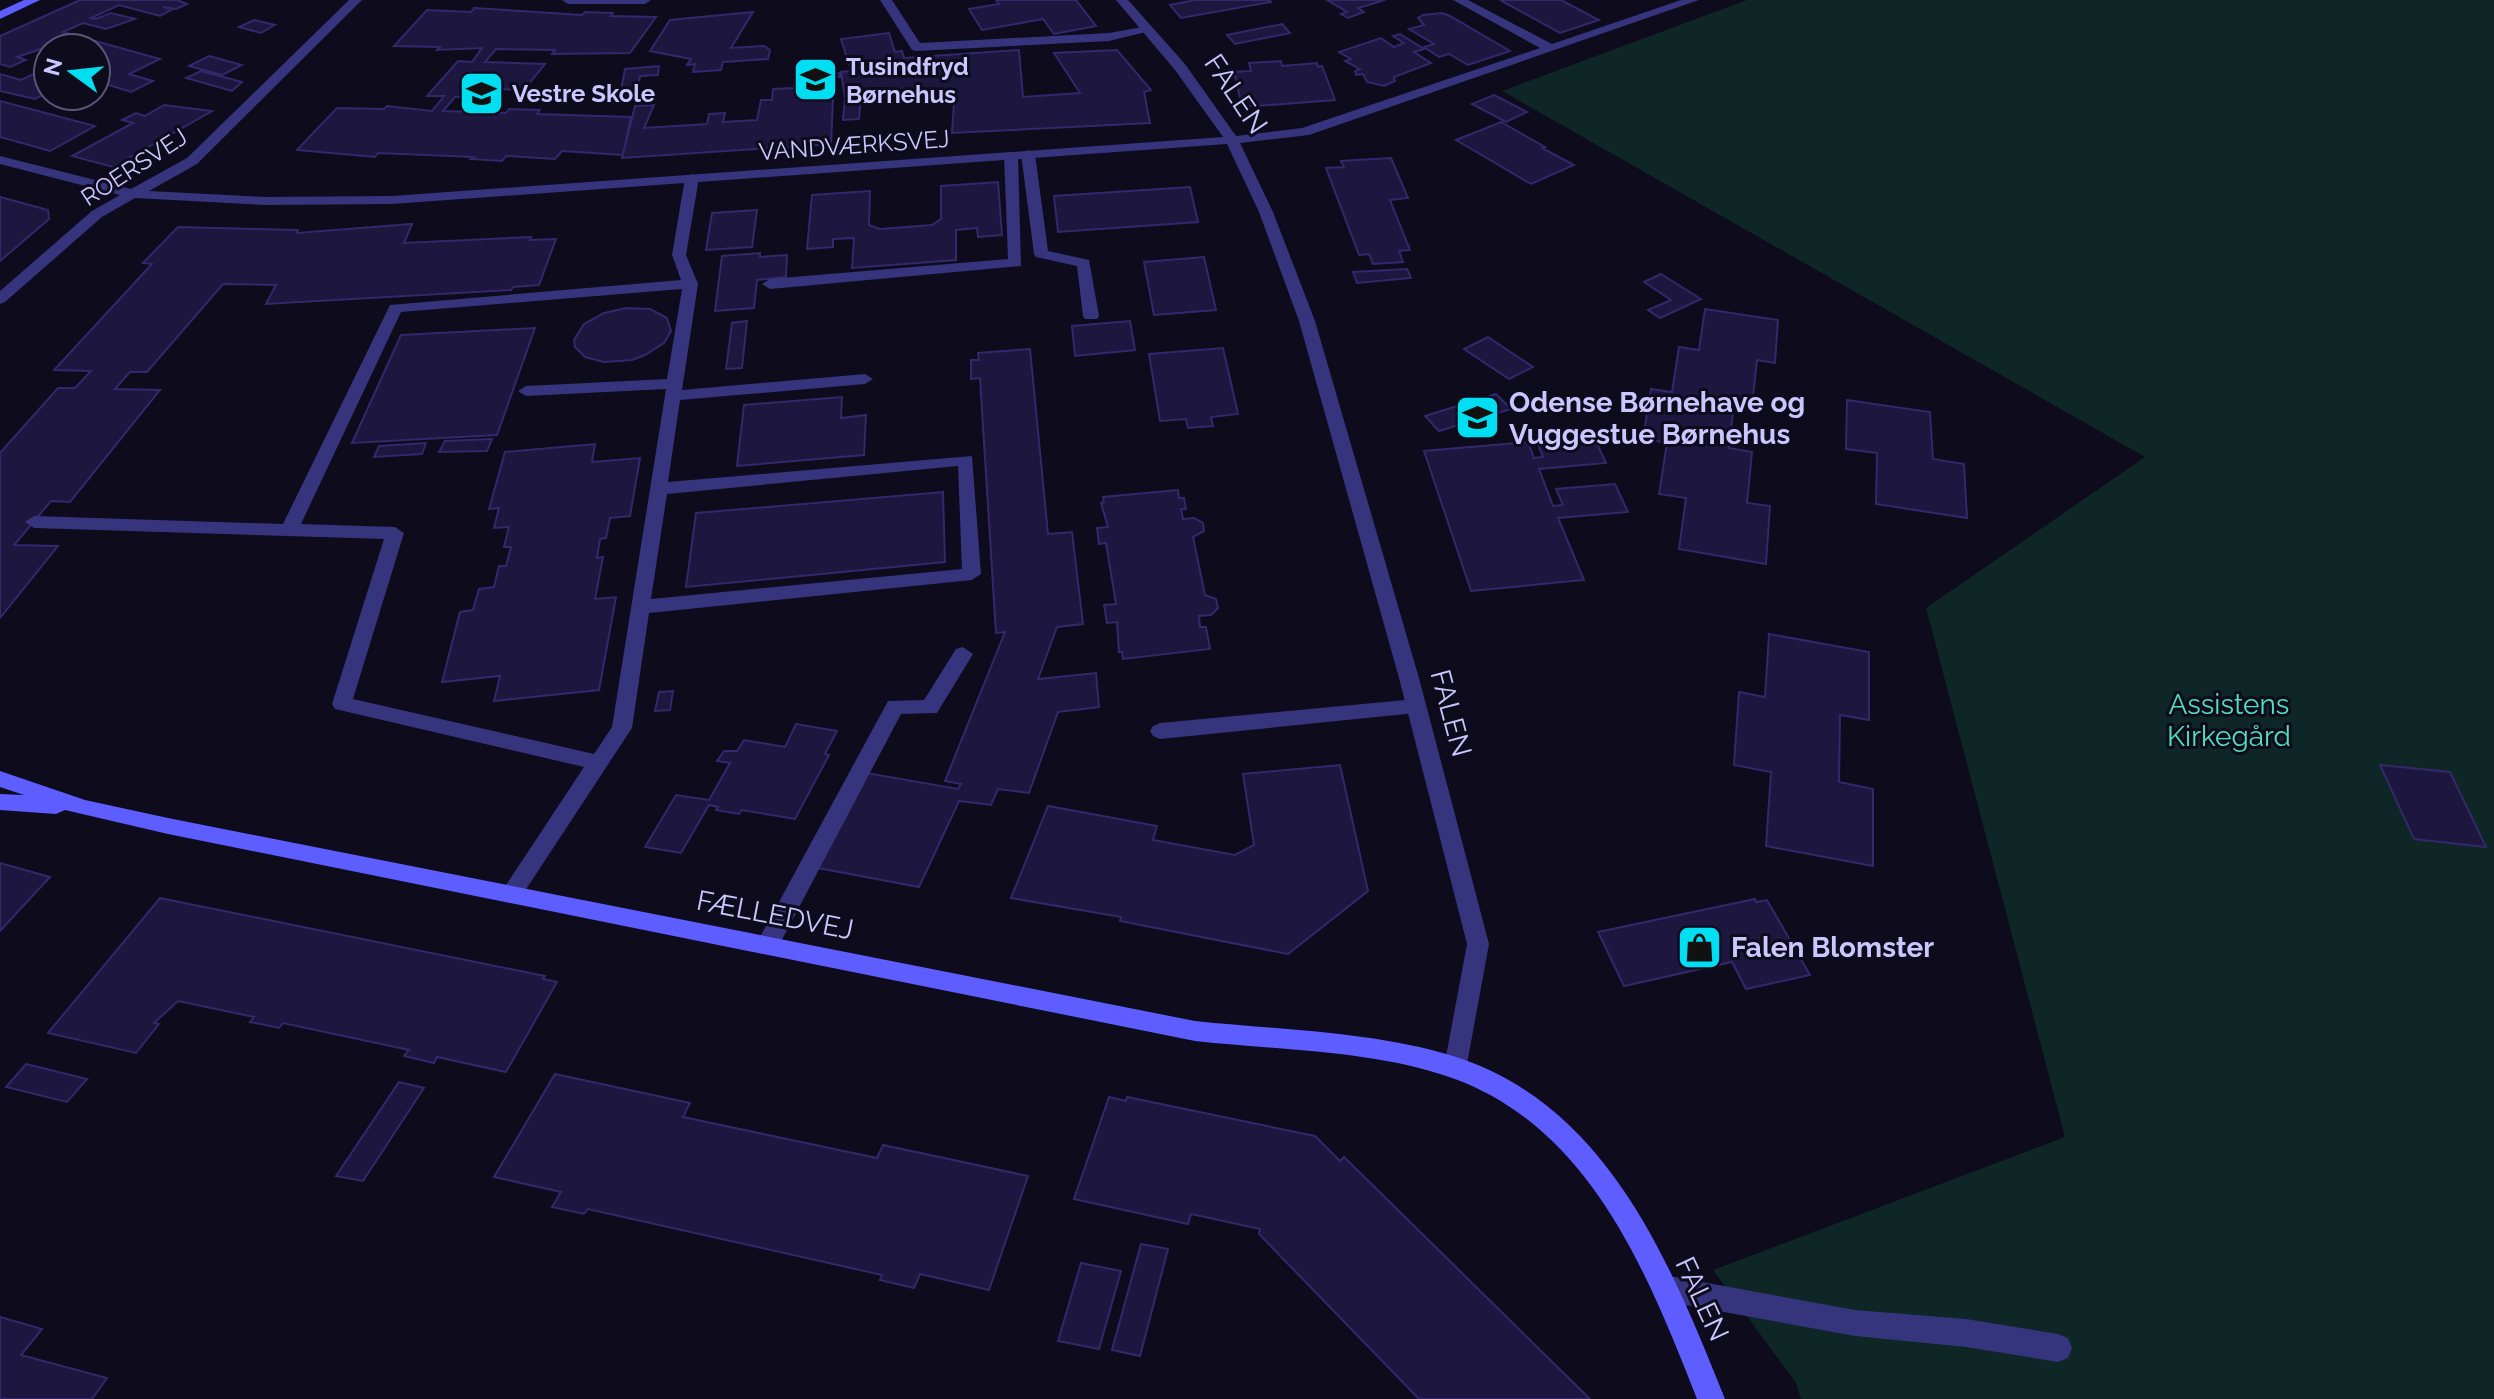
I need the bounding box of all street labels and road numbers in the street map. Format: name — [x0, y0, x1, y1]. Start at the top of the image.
street label: FALEN — [1198, 48, 1274, 140]
street label: ROERSVEJ — [76, 122, 192, 212]
street label: VANDVÆRKSVEJ — [758, 124, 950, 166]
street label: FALEN — [1424, 666, 1478, 760]
street label: FÆLLEDVEJ — [694, 884, 856, 946]
street label: FALEN — [1668, 1252, 1736, 1346]

